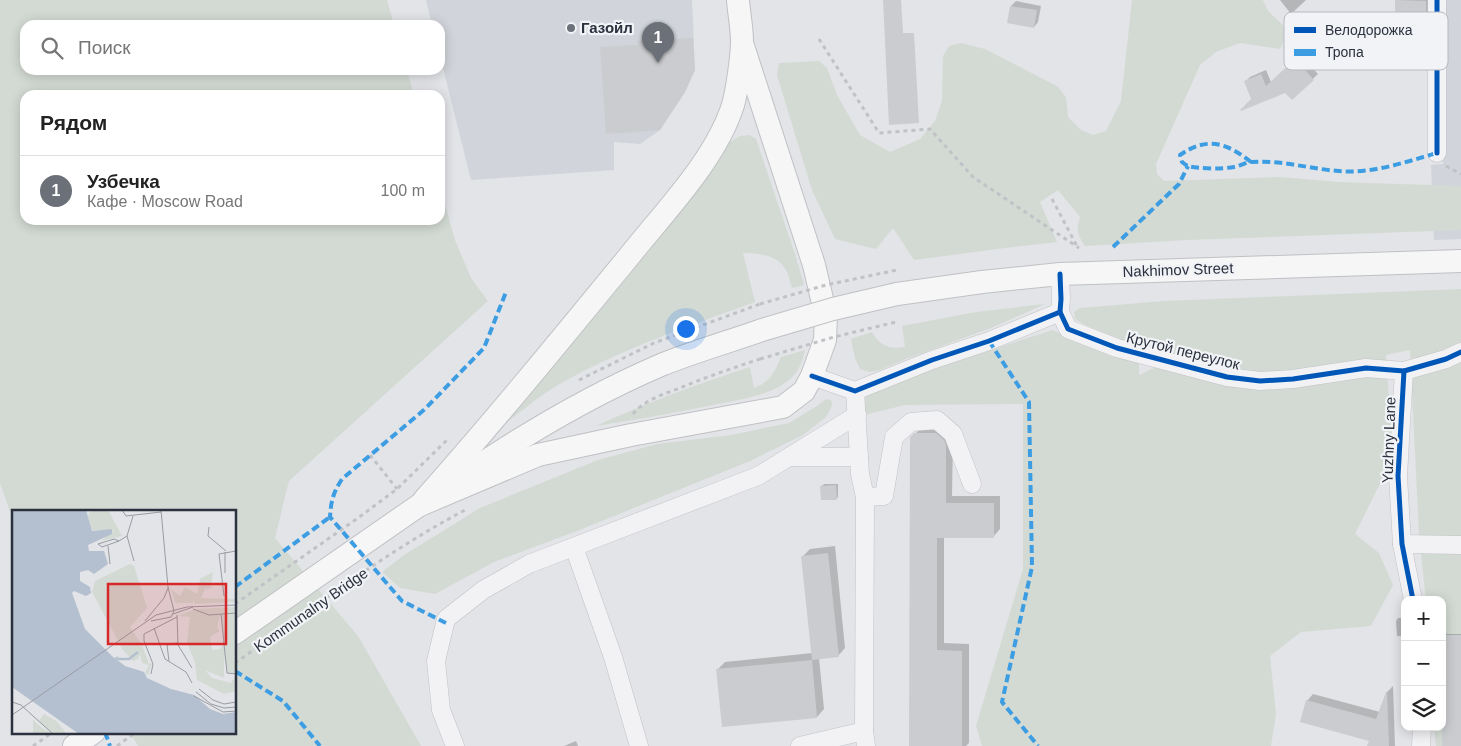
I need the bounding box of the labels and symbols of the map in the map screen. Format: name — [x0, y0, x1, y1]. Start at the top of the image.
legend — [1284, 12, 1448, 70]
place label: Газойл — [581, 19, 633, 36]
marker: Газойл — [565, 22, 577, 34]
pin: 1 — [642, 22, 674, 63]
text: Велодорожка — [1325, 22, 1413, 38]
text: Тропа — [1325, 44, 1364, 60]
street label: Nakhimov Street — [1122, 259, 1235, 280]
your location — [673, 316, 699, 342]
street label: Крутой переулок — [1125, 328, 1242, 373]
street label: Yuzhny Lane — [1378, 396, 1399, 484]
inset map — [12, 510, 236, 734]
street label: Kommunalny Bridge — [251, 564, 371, 655]

